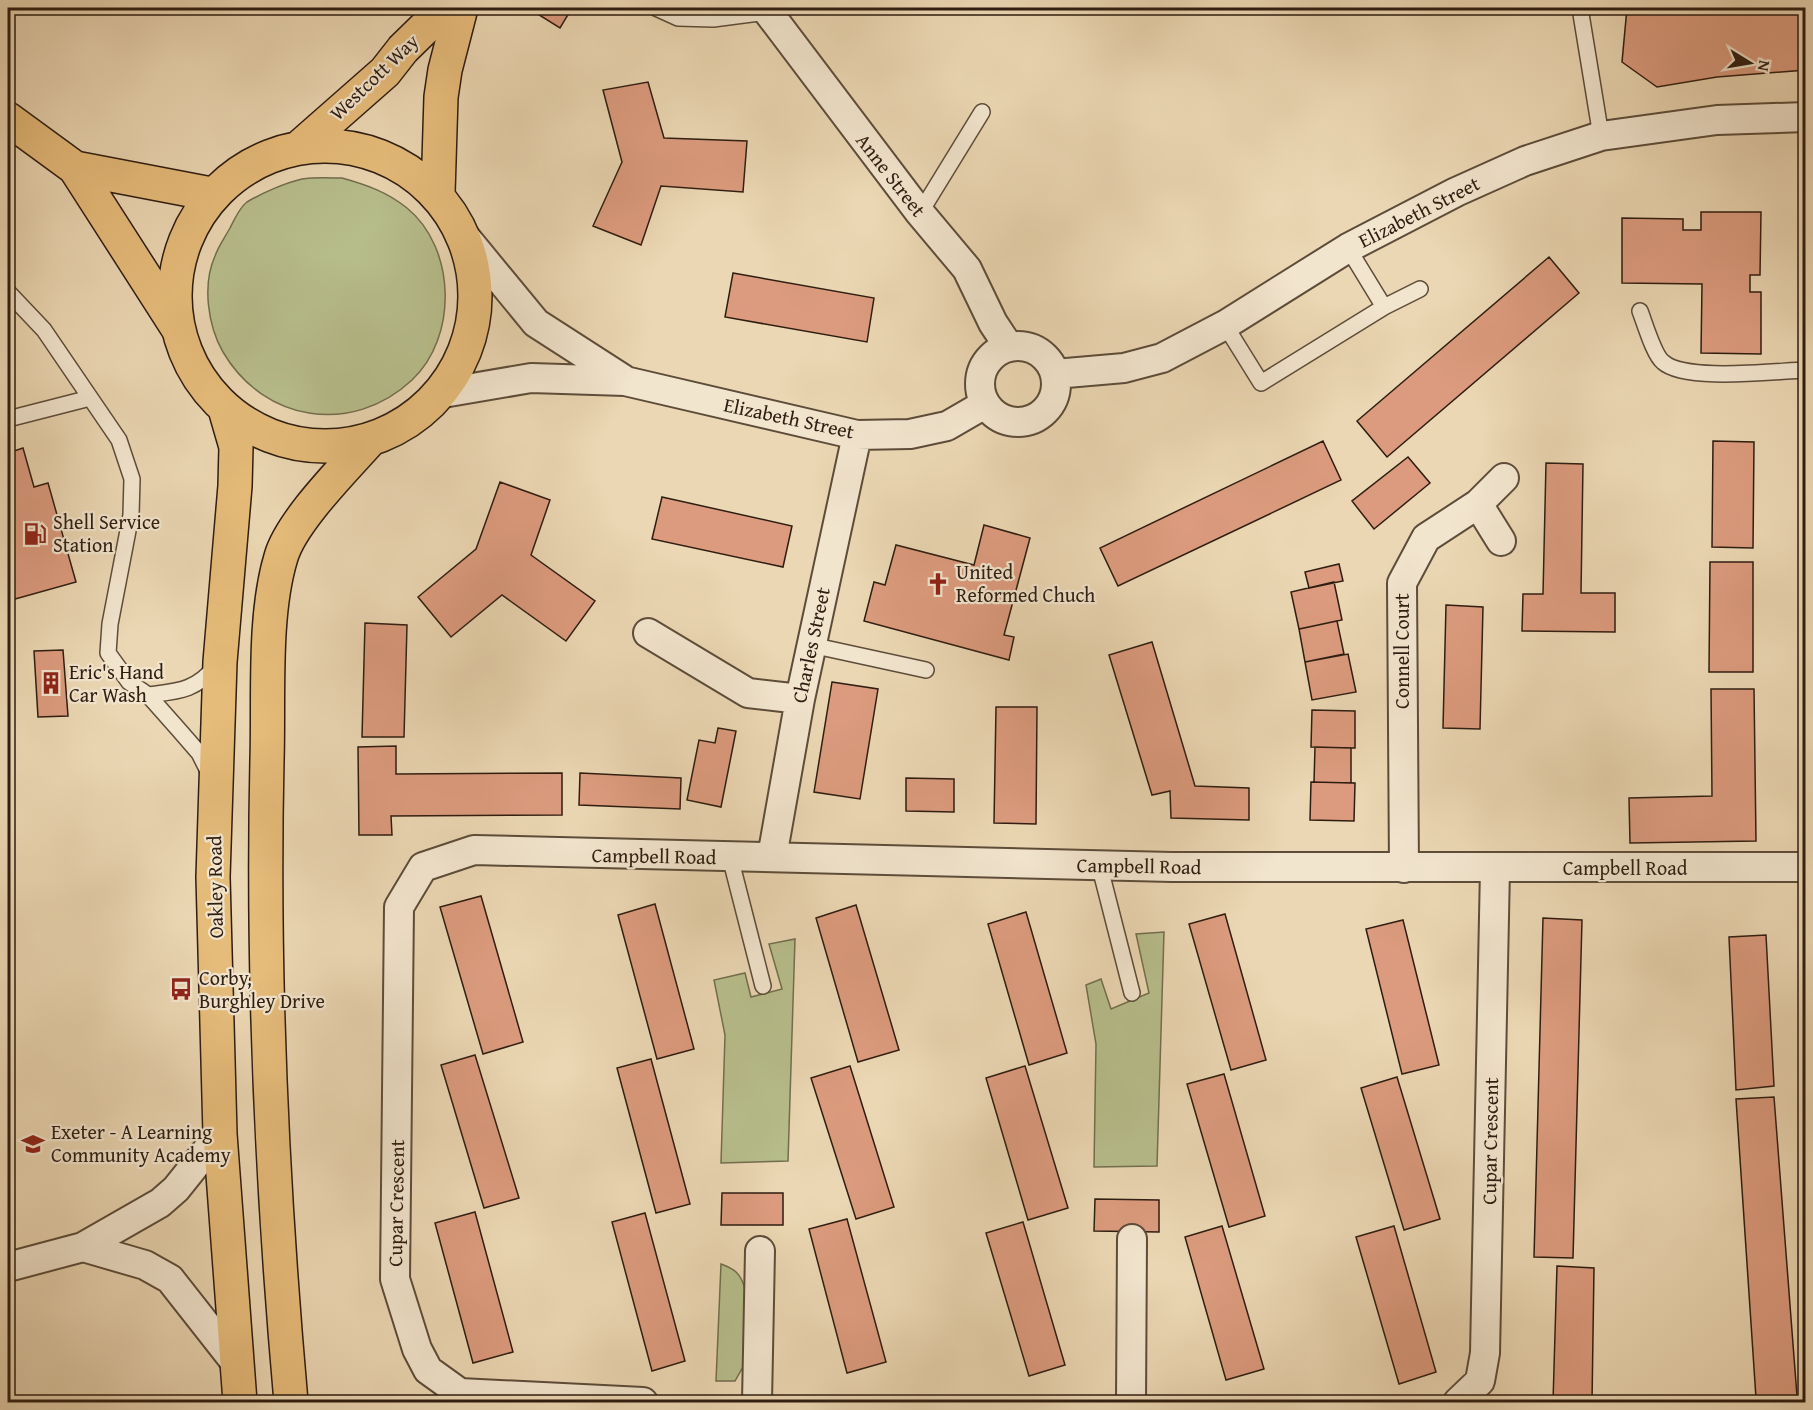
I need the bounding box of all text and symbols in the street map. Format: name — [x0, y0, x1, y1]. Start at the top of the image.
street label: Westcott Way — [323, 27, 425, 127]
north arrow — [1720, 33, 1780, 93]
text: N — [1752, 58, 1778, 74]
street label: Anne Street — [849, 127, 933, 223]
street label: Elizabeth Street — [1353, 169, 1484, 255]
street label: Elizabeth Street — [721, 390, 857, 445]
place label: Shell Service Station — [53, 507, 160, 559]
fuel station icon: Shell Service Station — [22, 521, 48, 547]
place label: United Reformed Chuch — [956, 557, 1095, 609]
church icon: United Reformed Chuch — [925, 571, 951, 597]
street label: Charles Street — [784, 584, 837, 705]
street label: Connell Court — [1387, 593, 1416, 709]
place label: Eric's Hand Car Wash — [69, 657, 164, 709]
building icon: Eric's Hand Car Wash — [38, 670, 64, 696]
street label: Oakley Road — [199, 835, 230, 939]
street label: Campbell Road — [591, 840, 717, 871]
street label: Campbell Road — [1076, 850, 1202, 881]
street label: Campbell Road — [1563, 853, 1688, 882]
place label: Corby, Burghley Drive — [199, 963, 325, 1015]
bus stop icon: Corby, Burghley Drive — [168, 976, 194, 1002]
street label: Cupar Crescent — [1474, 1077, 1505, 1205]
place label: Exeter - A Learning Community Academy — [51, 1117, 231, 1169]
school or university icon: Exeter - A Learning Community Academy — [20, 1131, 46, 1157]
street label: Cupar Crescent — [380, 1139, 411, 1267]

